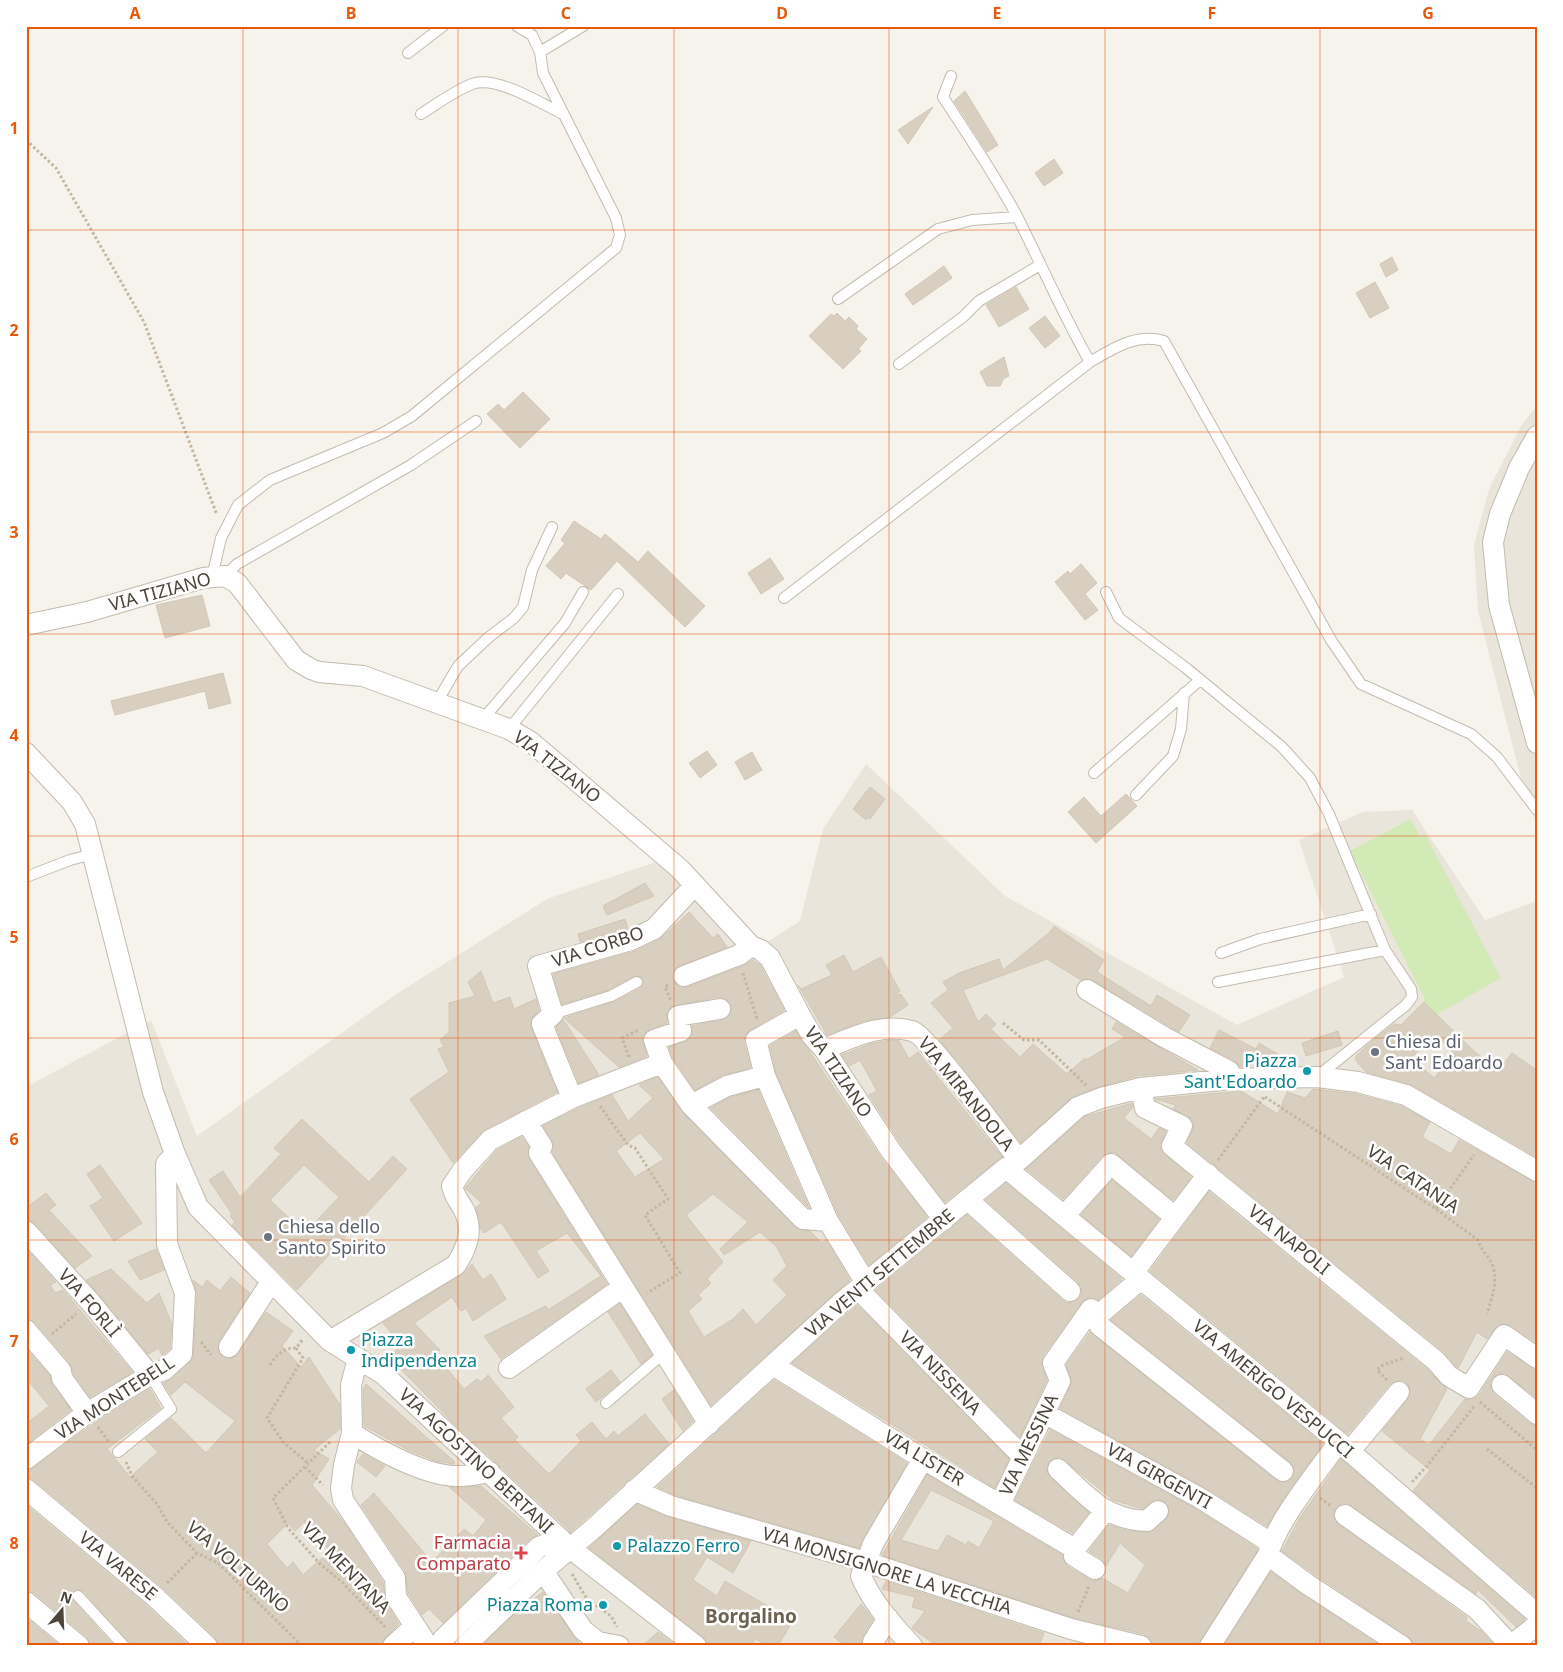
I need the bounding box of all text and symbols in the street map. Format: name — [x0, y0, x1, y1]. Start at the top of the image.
text: A — [129, 2, 141, 24]
text: B — [346, 2, 356, 24]
text: C — [561, 2, 571, 24]
text: D — [776, 2, 788, 24]
text: E — [993, 2, 1002, 24]
text: F — [1208, 2, 1216, 24]
text: G — [1422, 2, 1434, 24]
text: 1 — [9, 117, 19, 139]
text: 2 — [9, 319, 19, 341]
text: 3 — [9, 521, 19, 543]
street label: VIA TIZIANO — [106, 566, 213, 616]
text: 4 — [9, 724, 19, 746]
street label: VIA TIZIANO — [509, 724, 606, 808]
street label: VIA CORBO — [549, 920, 647, 972]
text: 5 — [9, 926, 19, 948]
street label: VIA TIZIANO — [800, 1021, 878, 1122]
place label: Chiesa di Sant' Edoardo — [1385, 1029, 1503, 1074]
street label: VIA MIRANDOLA — [913, 1031, 1020, 1156]
marker: Chiesa di Sant' Edoardo — [1369, 1046, 1381, 1058]
place label: Piazza Sant'Edoardo — [1184, 1048, 1297, 1093]
marker: Piazza Sant'Edoardo — [1301, 1065, 1313, 1077]
text: 6 — [9, 1128, 19, 1150]
street label: VIA CATANIA — [1363, 1139, 1465, 1218]
street label: VIA NAPOLI — [1244, 1199, 1336, 1280]
street label: VIA VENTI SETTEMBRE — [800, 1203, 959, 1342]
place label: Chiesa dello Santo Spirito — [278, 1214, 386, 1259]
marker: Chiesa dello Santo Spirito — [262, 1231, 274, 1243]
street label: VIA FORLÌ — [53, 1263, 126, 1342]
street label: VIA AMERIGO VESPUCCI — [1188, 1314, 1359, 1463]
street label: VIA NISSENA — [895, 1325, 987, 1420]
place label: Piazza Indipendenza — [361, 1327, 477, 1372]
text: 7 — [9, 1330, 19, 1352]
marker: Piazza Indipendenza — [345, 1344, 357, 1356]
street label: VIA MONTEBELL — [50, 1350, 179, 1445]
street label: VIA AGOSTINO BERTANI — [394, 1382, 559, 1538]
street label: VIA MESSINA — [993, 1389, 1063, 1499]
street label: VIA LISTER — [880, 1424, 969, 1491]
street label: VIA GIRGENTI — [1103, 1436, 1216, 1514]
street label: VIA VOLTURNO — [182, 1515, 295, 1618]
street label: VIA MENTANA — [297, 1516, 397, 1619]
street label: VIA MONSIGNORE LA VECCHIA — [760, 1521, 1015, 1620]
street label: VIA VARESE — [74, 1525, 163, 1605]
place label: Farmacia Comparato — [416, 1530, 511, 1575]
text: 8 — [9, 1532, 19, 1554]
place label: Palazzo Ferro — [627, 1533, 740, 1557]
marker: Palazzo Ferro — [611, 1540, 623, 1552]
marker: Farmacia Comparato — [515, 1547, 527, 1559]
north arrow — [38, 1584, 88, 1634]
text: N — [58, 1586, 75, 1608]
place label: Piazza Roma — [487, 1592, 593, 1616]
marker: Piazza Roma — [597, 1599, 609, 1611]
district label: Borgalino — [705, 1603, 797, 1629]

